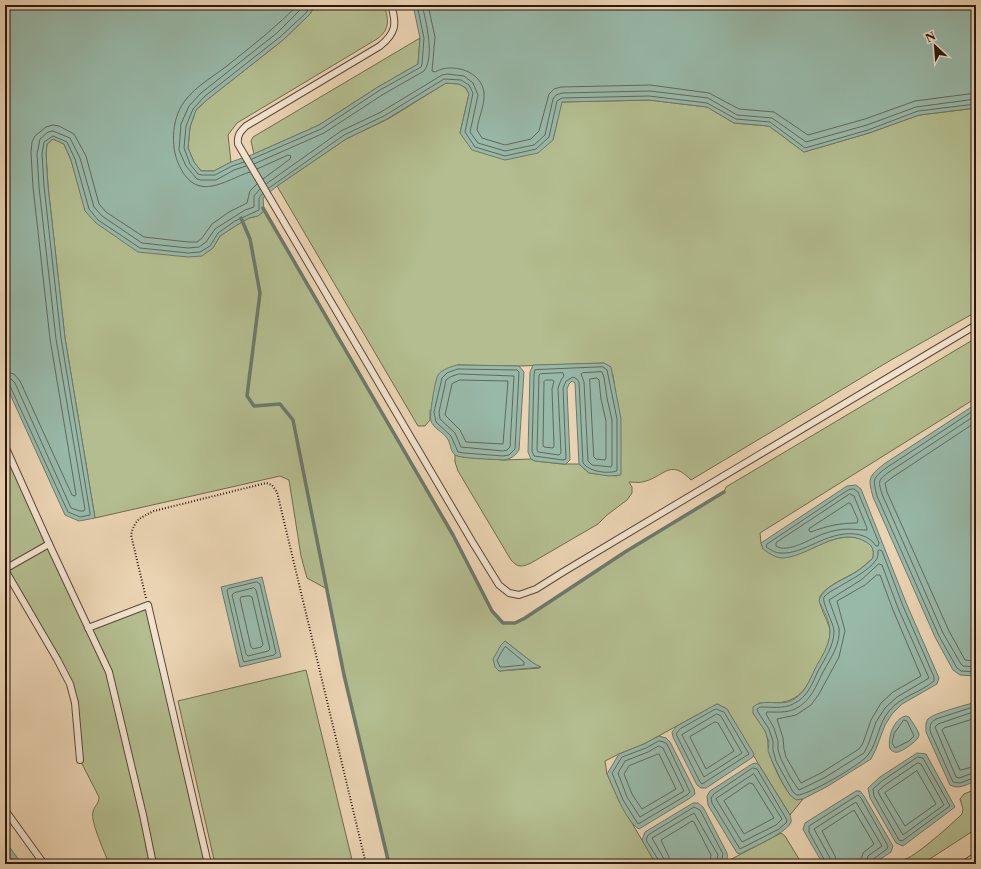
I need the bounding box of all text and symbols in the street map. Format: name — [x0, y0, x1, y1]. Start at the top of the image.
north arrow — [915, 26, 955, 66]
text: N — [923, 28, 938, 45]

